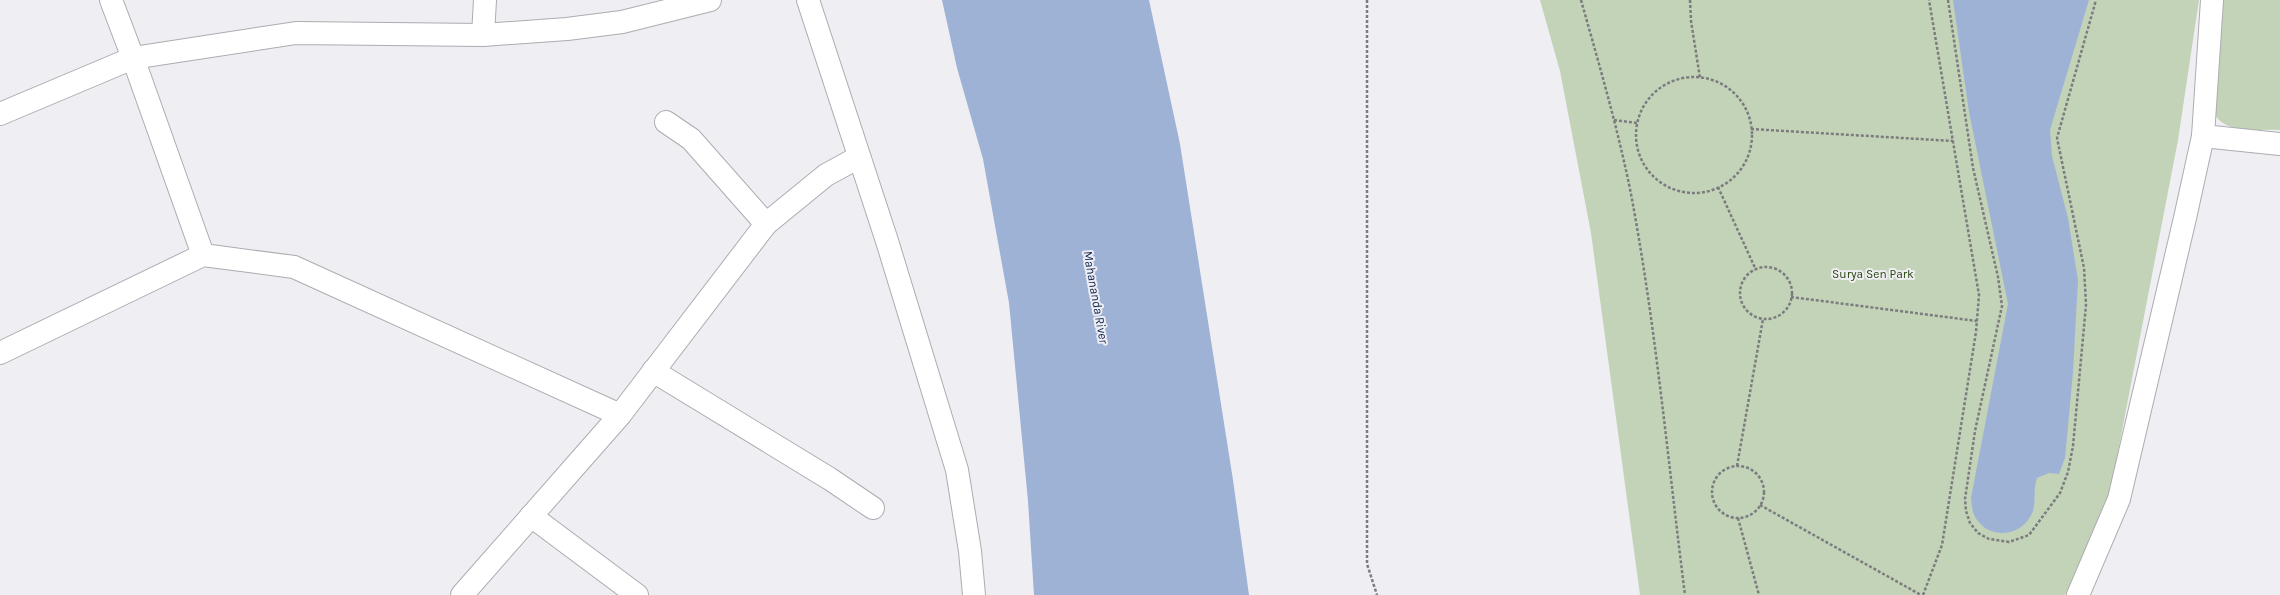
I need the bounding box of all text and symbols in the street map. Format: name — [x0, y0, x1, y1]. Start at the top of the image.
water label: Mahananda River — [1080, 249, 1112, 345]
park label: Surya Sen Park — [1832, 267, 1914, 281]

